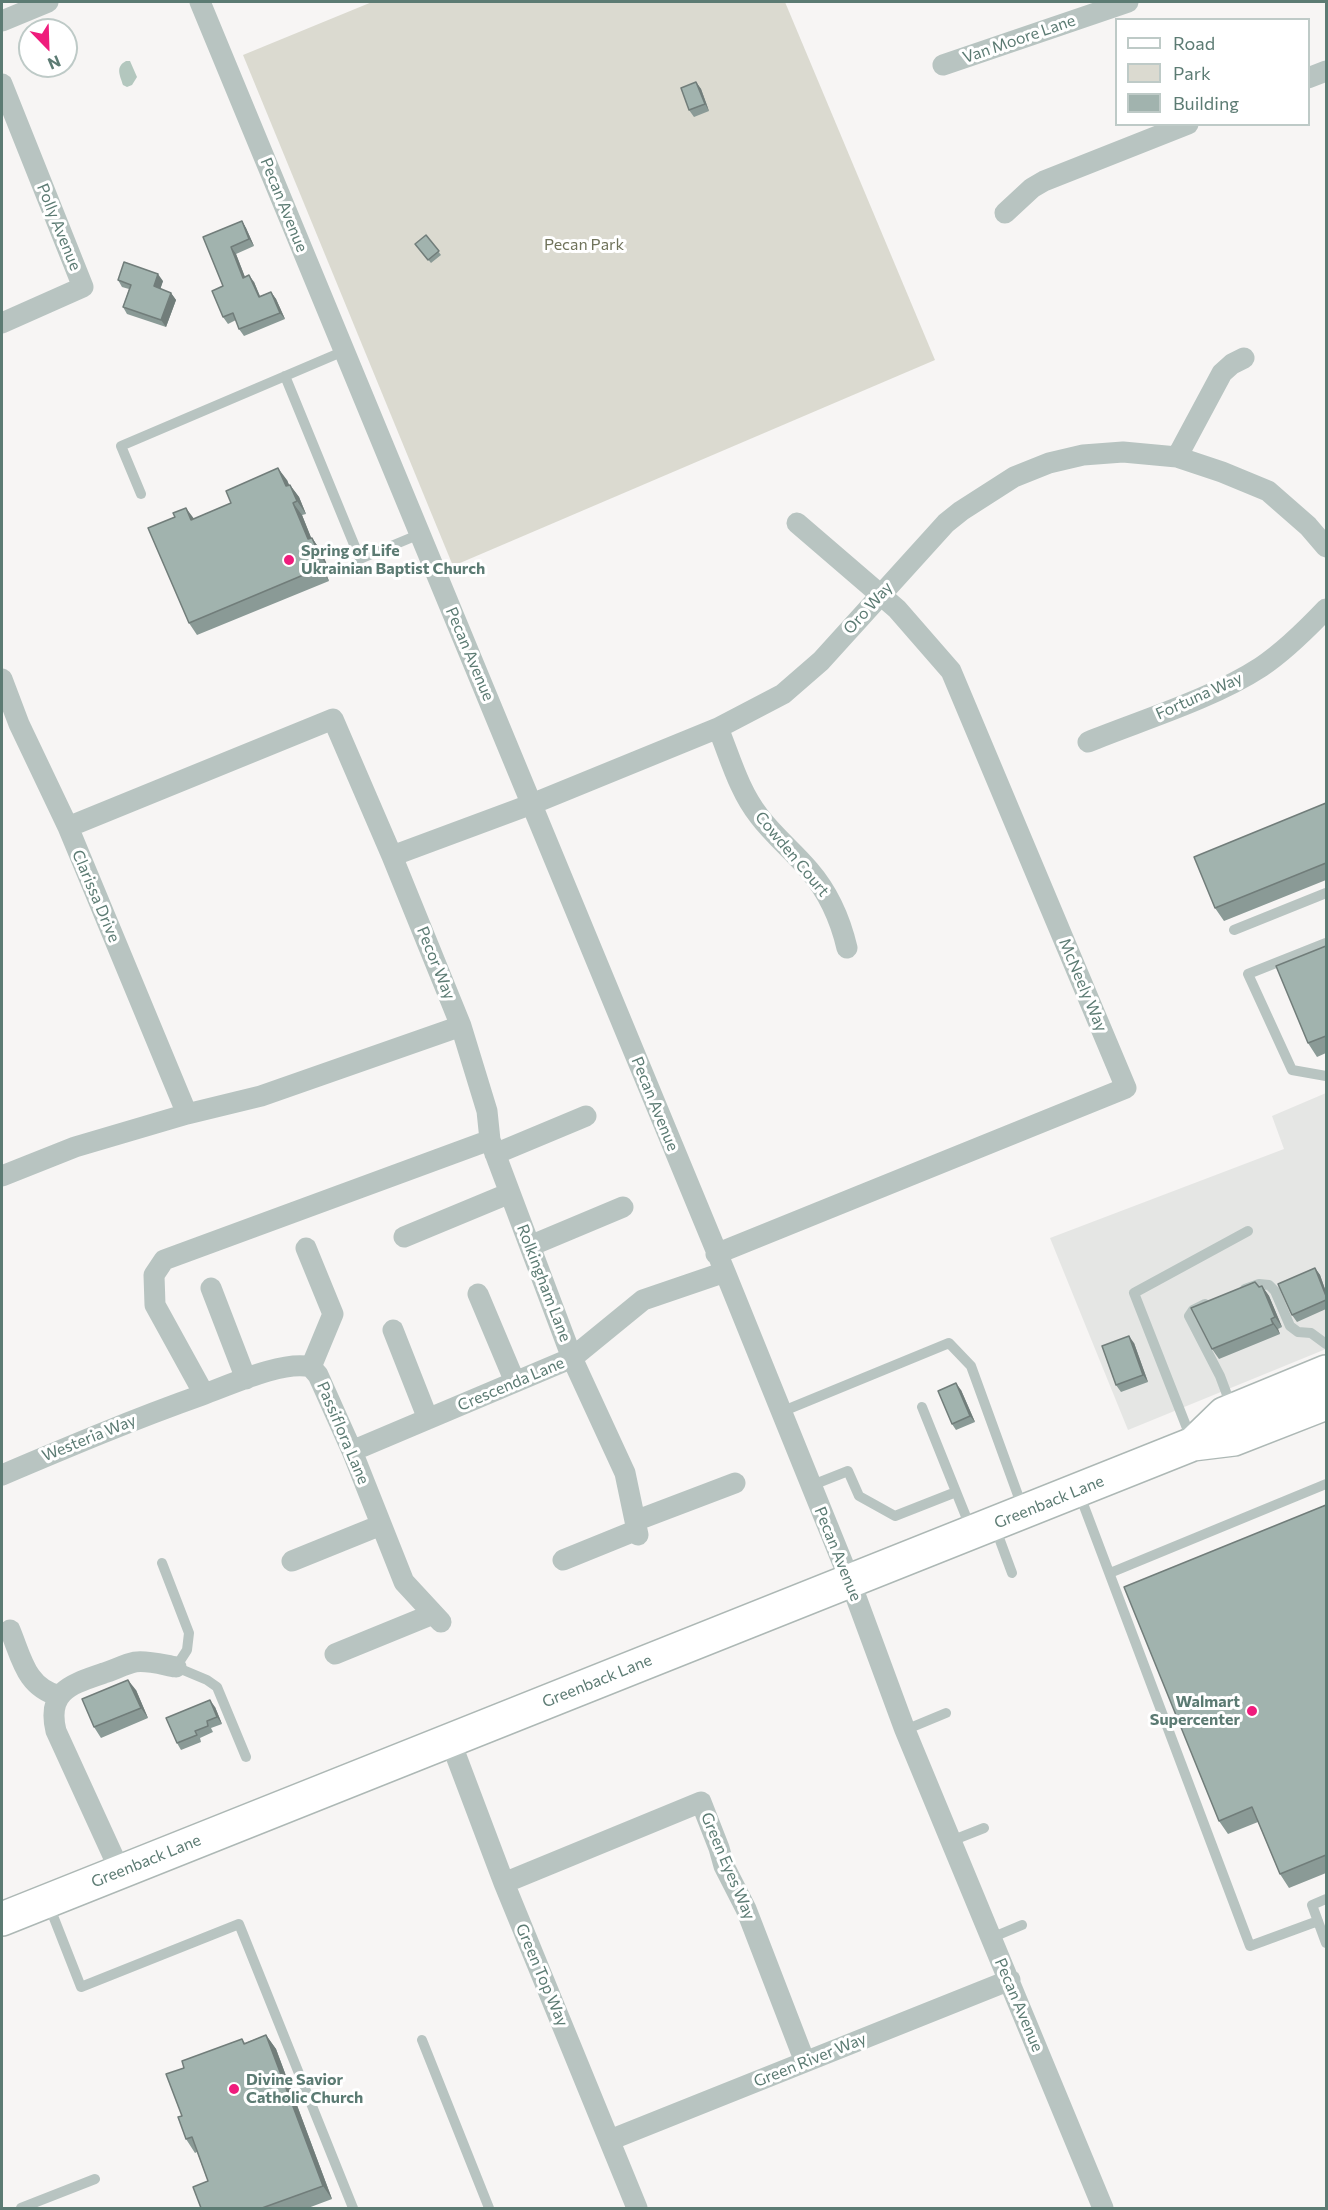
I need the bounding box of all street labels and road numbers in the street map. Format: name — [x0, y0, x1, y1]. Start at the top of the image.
street label: Van Moore Lane — [960, 11, 1078, 67]
street label: Pecan Avenue — [256, 155, 312, 255]
street label: Polly Avenue — [33, 181, 85, 273]
street label: Oro Way — [840, 578, 896, 638]
street label: Pecan Avenue — [442, 604, 498, 704]
street label: Fortuna Way — [1153, 668, 1245, 724]
street label: Cowden Court — [751, 808, 833, 900]
street label: Clarissa Drive — [68, 847, 124, 945]
street label: Pecor Way — [413, 924, 459, 1002]
street label: McNeely Way — [1055, 935, 1111, 1035]
street label: Pecan Avenue — [627, 1054, 683, 1154]
street label: Rolkingham Lane — [513, 1222, 575, 1344]
street label: Crescenda Lane — [455, 1353, 567, 1415]
street label: Passiflora Lane — [313, 1379, 373, 1487]
street label: Westeria Way — [39, 1410, 139, 1466]
street label: Greenback Lane — [991, 1471, 1107, 1533]
street label: Pecan Avenue — [810, 1504, 866, 1604]
street label: Greenback Lane — [539, 1650, 655, 1712]
street label: Green Eyes Way — [697, 1809, 759, 1923]
street label: Greenback Lane — [88, 1830, 204, 1892]
street label: Green Top Way — [512, 1921, 572, 2029]
street label: Pecan Avenue — [991, 1955, 1047, 2055]
street label: Green River Way — [751, 2029, 869, 2091]

